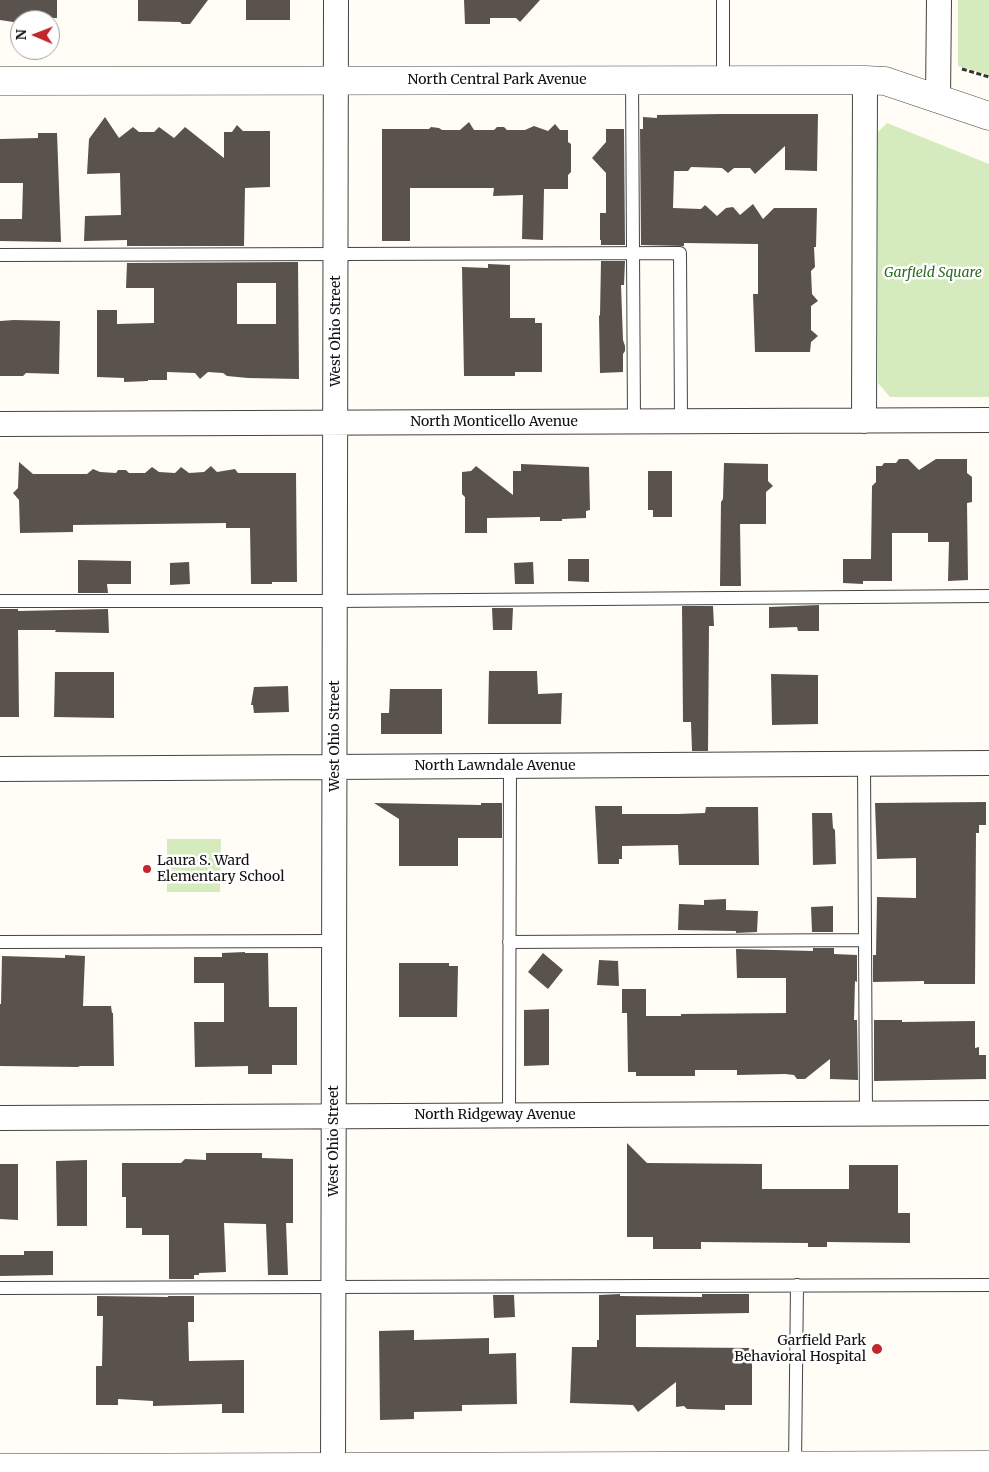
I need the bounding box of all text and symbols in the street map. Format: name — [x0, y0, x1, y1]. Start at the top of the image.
north arrow — [10, 10, 60, 60]
text: N — [12, 29, 30, 40]
street label: North Central Park Avenue — [408, 72, 586, 88]
park label: Garfield Square — [884, 265, 982, 281]
street label: West Ohio Street — [328, 275, 344, 387]
street label: North Monticello Avenue — [410, 414, 578, 430]
street label: West Ohio Street — [327, 680, 343, 792]
street label: North Lawndale Avenue — [414, 758, 576, 774]
place label: Laura S. Ward Elementary School — [157, 853, 285, 886]
marker: Laura S. Ward Elementary School — [141, 863, 153, 875]
street label: West Ohio Street — [326, 1085, 342, 1197]
street label: North Ridgeway Avenue — [414, 1107, 576, 1123]
place label: Garfield Park Behavioral Hospital — [734, 1333, 866, 1365]
marker: Garfield Park Behavioral Hospital — [870, 1342, 884, 1356]

